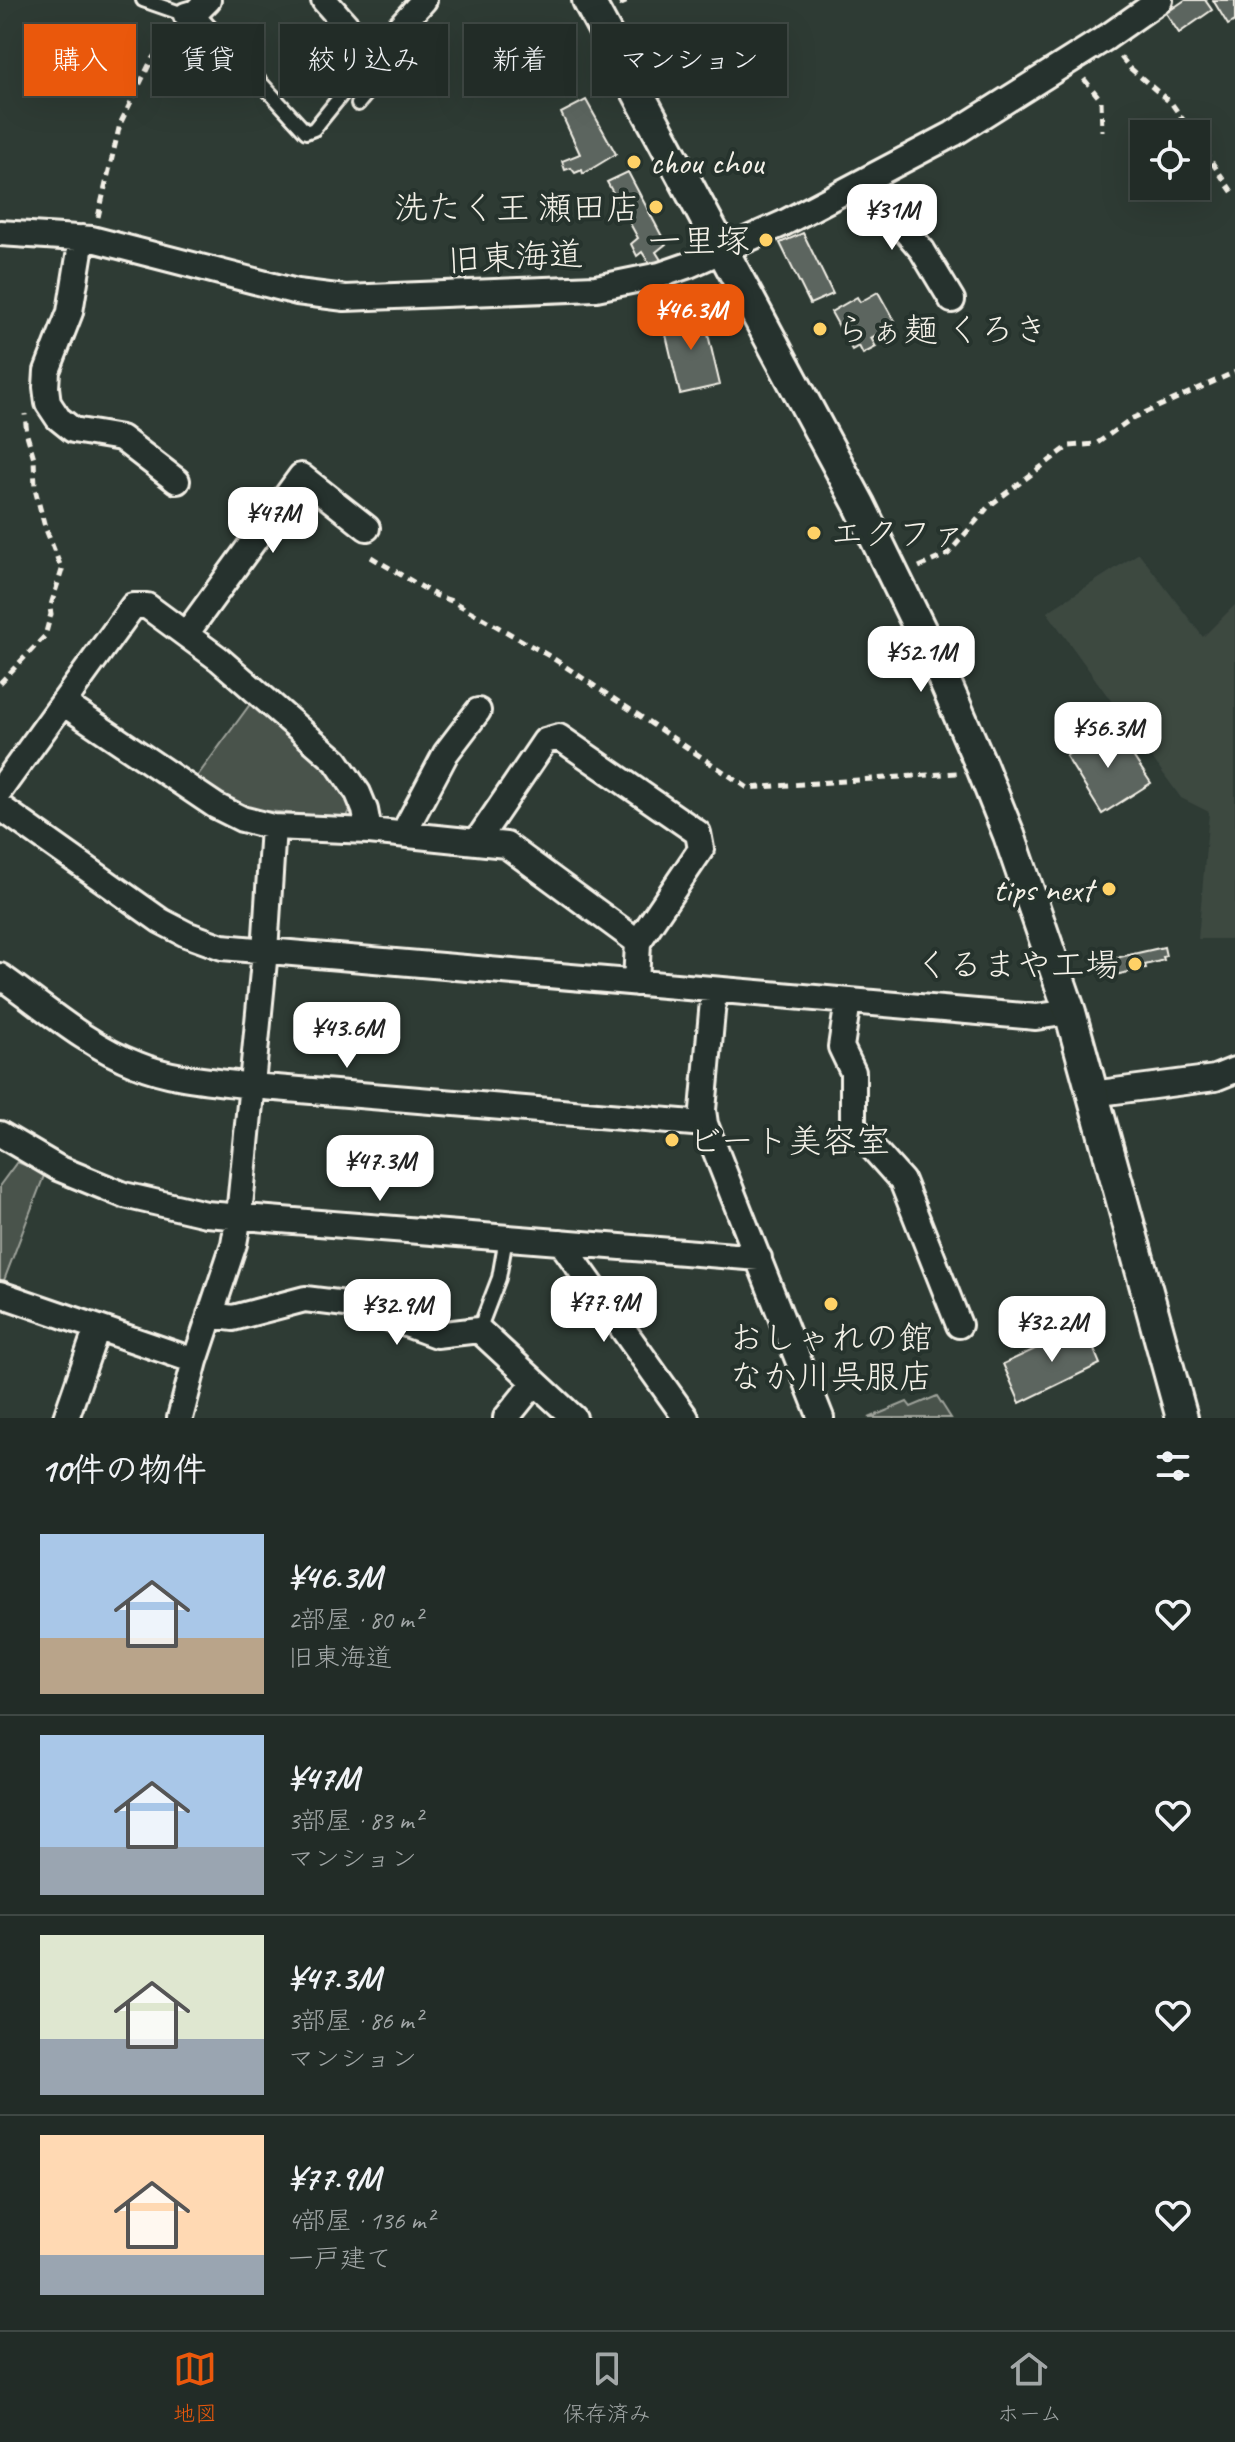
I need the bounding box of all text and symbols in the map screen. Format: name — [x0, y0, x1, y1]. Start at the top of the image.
chip: 購入 — [24, 24, 136, 96]
chip: 賃貸 — [152, 24, 264, 96]
chip: 絞り込み — [280, 24, 448, 96]
chip: 新着 — [464, 24, 576, 96]
chip: マンション — [592, 24, 787, 96]
map controls — [1130, 120, 1210, 200]
button: locate — [1130, 120, 1210, 200]
place label: chou chou — [650, 141, 766, 184]
marker: chou chou — [625, 153, 643, 171]
pin: ¥31M — [845, 184, 939, 252]
place label: 洗たく王 瀬田店 — [394, 186, 640, 229]
text: ¥31M — [865, 193, 919, 226]
marker: 洗たく王 瀬田店 — [647, 198, 665, 216]
place label: 一里塚 — [648, 219, 750, 262]
marker: 一里塚 — [757, 231, 775, 249]
street label: 旧東海道 — [446, 232, 584, 282]
pin: ¥46.3M — [626, 284, 756, 352]
text: ¥46.3M — [655, 293, 727, 326]
place label: らぁ麺 くろき — [836, 308, 1048, 351]
marker: らぁ麺 くろき — [811, 320, 829, 338]
pin: ¥47M — [226, 487, 320, 555]
text: ¥47M — [246, 496, 300, 529]
place label: エクファ — [830, 512, 966, 555]
marker: エクファ — [805, 524, 823, 542]
pin: ¥52.1M — [856, 626, 986, 694]
text: ¥52.1M — [886, 635, 956, 668]
pin: ¥56.3M — [1043, 702, 1173, 770]
text: ¥56.3M — [1072, 711, 1144, 744]
place label: tips next — [993, 868, 1098, 911]
marker: tips next — [1100, 880, 1118, 898]
place label: くるまや工場 — [915, 943, 1119, 986]
marker: くるまや工場 — [1126, 955, 1144, 973]
pin: ¥43.6M — [282, 1002, 412, 1070]
text: ¥43.6M — [311, 1011, 383, 1044]
place label: ビート美容室 — [688, 1119, 890, 1162]
marker: ビート美容室 — [663, 1131, 681, 1149]
pin: ¥47.3M — [315, 1135, 445, 1203]
text: ¥47.3M — [345, 1144, 415, 1177]
pin: ¥77.9M — [539, 1276, 669, 1344]
pin: ¥32.9M — [332, 1279, 462, 1347]
text: ¥77.9M — [569, 1285, 639, 1318]
text: ¥32.9M — [362, 1288, 432, 1321]
marker: おしゃれの館 なか川呉服店 — [822, 1295, 840, 1313]
pin: ¥32.2M — [987, 1296, 1117, 1364]
text: ¥32.2M — [1017, 1305, 1087, 1338]
place label: おしゃれの館 なか川呉服店 — [729, 1316, 933, 1398]
icon: filters — [1151, 1444, 1195, 1488]
text: 10件の物件 — [40, 1448, 207, 1491]
text: ¥46.3M — [288, 1555, 381, 1598]
icon: home — [104, 1566, 200, 1662]
icon: heart — [1151, 1592, 1195, 1636]
text: 2部屋 · 80 m² — [288, 1603, 422, 1636]
text: 旧東海道 — [288, 1641, 392, 1674]
text: ¥47M — [288, 1756, 359, 1799]
icon: home — [104, 1767, 200, 1863]
icon: heart — [1151, 1793, 1195, 1837]
text: 3部屋 · 83 m² — [288, 1804, 422, 1837]
text: マンション — [288, 1842, 417, 1875]
text: ¥47.3M — [288, 1956, 381, 1999]
icon: home — [104, 1967, 200, 2063]
icon: heart — [1151, 1993, 1195, 2037]
text: 3部屋 · 86 m² — [288, 2004, 422, 2037]
text: マンション — [288, 2042, 417, 2075]
text: ¥77.9M — [288, 2156, 380, 2199]
icon: home — [104, 2167, 200, 2263]
icon: heart — [1151, 2193, 1195, 2237]
text: 4部屋 · 136 m² — [288, 2204, 433, 2237]
text: 一戸建て — [288, 2242, 392, 2275]
tab: 地図 — [173, 2347, 217, 2428]
tab: 保存済み — [563, 2347, 651, 2428]
tab: ホーム — [997, 2347, 1062, 2428]

